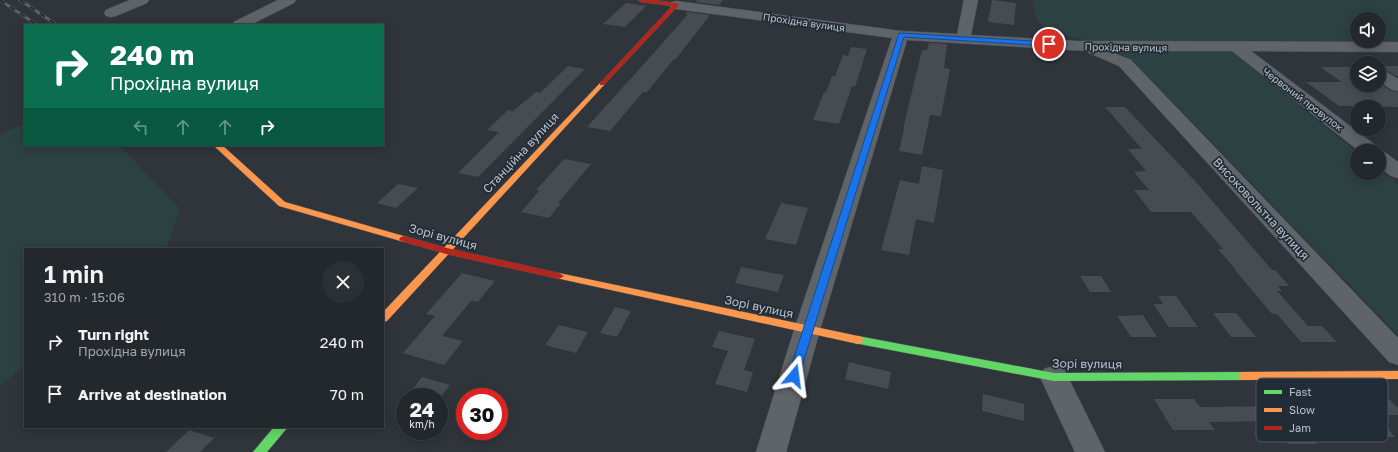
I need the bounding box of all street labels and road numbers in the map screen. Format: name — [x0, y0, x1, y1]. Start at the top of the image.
street label: Прохідна вулиця — [762, 10, 846, 34]
street label: Прохідна вулиця — [1085, 40, 1167, 54]
street label: Червоний провулок — [1260, 65, 1346, 133]
street label: Станційна вулиця — [479, 109, 562, 196]
street label: Високовольтна вулиця — [1210, 154, 1313, 263]
street label: Зорі вулиця — [407, 220, 479, 253]
street label: Зорі вулиця — [723, 292, 795, 321]
street label: Зорі вулиця — [1052, 355, 1122, 372]

